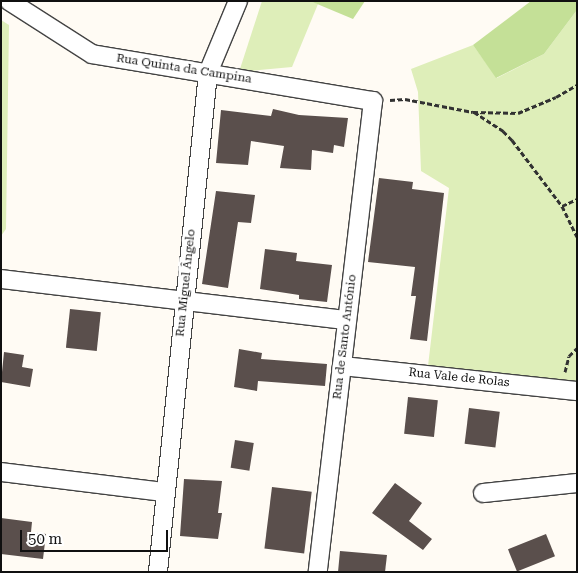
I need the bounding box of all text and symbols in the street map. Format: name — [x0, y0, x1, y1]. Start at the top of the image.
street label: Rua Quinta da Campina — [115, 51, 253, 87]
street label: Rua Miguel Ângelo — [173, 228, 199, 338]
street label: Rua de Santo António — [330, 274, 360, 400]
street label: Rua Vale de Rolas — [408, 366, 510, 390]
scale bar — [22, 520, 170, 552]
text: 50 m — [28, 530, 62, 548]

